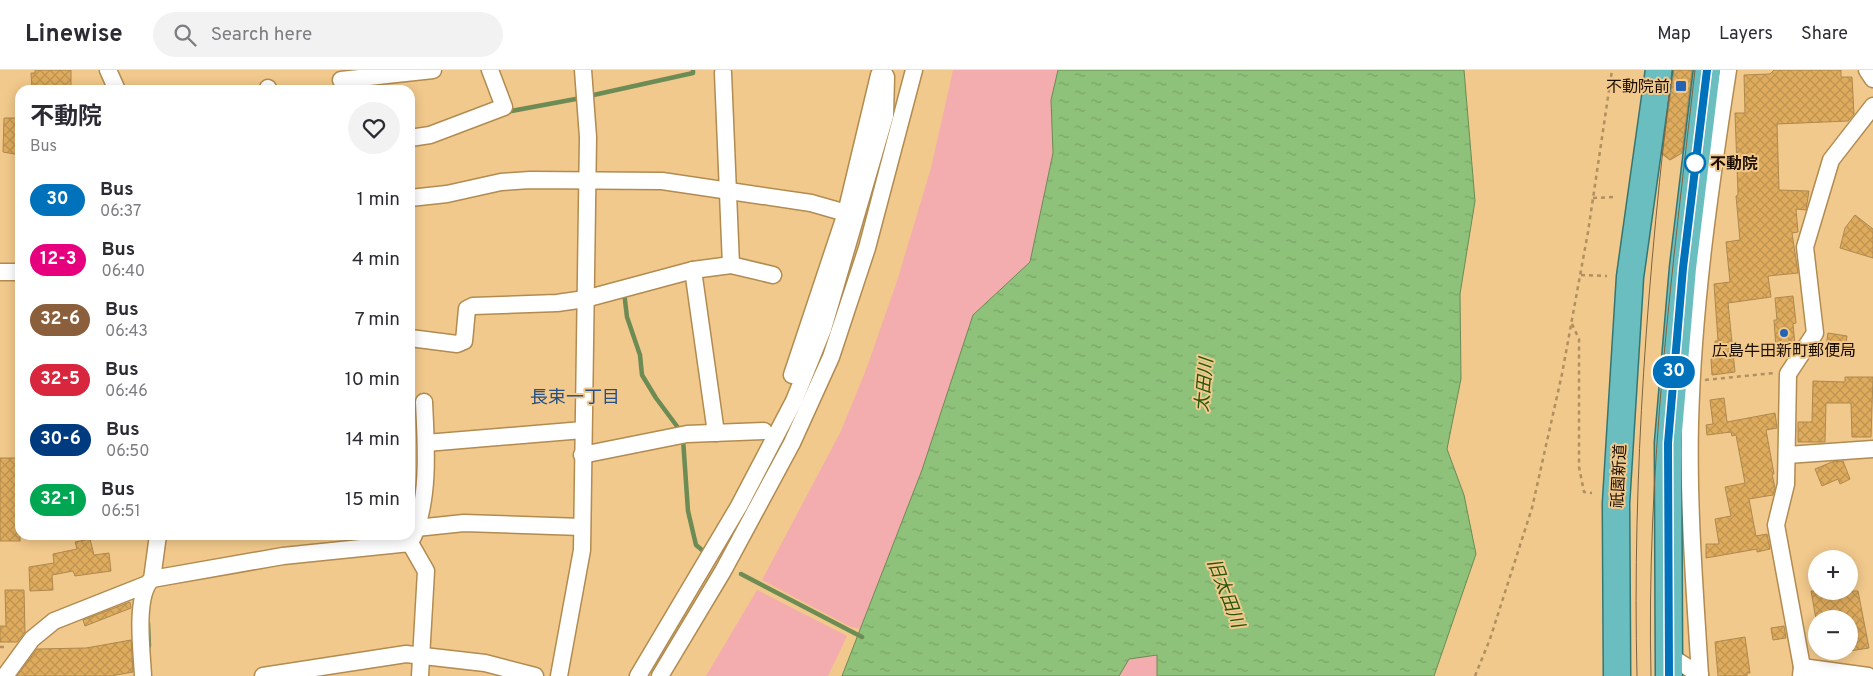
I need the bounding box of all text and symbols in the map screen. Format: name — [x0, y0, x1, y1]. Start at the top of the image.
search box — [153, 12, 503, 57]
text: Linewise — [25, 20, 123, 50]
icon: search — [171, 21, 199, 49]
text: Search here — [211, 23, 312, 47]
text: Map — [1657, 23, 1691, 46]
text: Layers — [1719, 23, 1773, 46]
text: Share — [1801, 23, 1848, 46]
place label: 不動院前 — [1606, 78, 1670, 98]
marker: 不動院前 — [1674, 79, 1688, 93]
button: heart — [348, 102, 400, 154]
text: 不動院 — [30, 103, 102, 133]
text: Bus — [30, 137, 57, 157]
marker: 不動院 — [1684, 152, 1706, 174]
place label: 不動院 — [1710, 155, 1758, 175]
text: Bus — [100, 178, 134, 202]
text: 30 — [46, 188, 69, 211]
text: 1 min — [357, 188, 400, 212]
text: 06:37 — [100, 202, 141, 222]
text: Bus — [101, 238, 135, 262]
text: 12-3 — [40, 248, 76, 271]
text: 4 min — [352, 248, 400, 272]
text: 06:40 — [101, 262, 145, 282]
text: Bus — [105, 298, 139, 322]
text: 32-6 — [40, 308, 80, 331]
text: 7 min — [355, 308, 400, 332]
text: 06:43 — [105, 322, 148, 342]
marker: 広島牛田新町郵便局 — [1778, 327, 1790, 339]
place label: 広島牛田新町郵便局 — [1712, 342, 1856, 362]
water label: 太田川 — [1192, 355, 1219, 413]
line badge: 30 — [1652, 356, 1696, 388]
text: Bus — [105, 358, 139, 382]
text: 30 — [1663, 360, 1685, 383]
text: 32-5 — [40, 368, 80, 391]
text: 10 min — [345, 368, 400, 392]
text: 06:46 — [105, 382, 148, 402]
district label: 長束一丁目 — [530, 387, 620, 410]
text: Bus — [106, 418, 140, 442]
text: 30-6 — [40, 428, 81, 451]
text: 14 min — [345, 428, 400, 452]
text: 06:50 — [106, 442, 149, 462]
street label: 祇園新道 — [1608, 444, 1632, 509]
text: Bus — [101, 478, 135, 502]
text: 32-1 — [40, 488, 76, 511]
text: 15 min — [345, 488, 400, 512]
text: 06:51 — [101, 502, 140, 522]
map controls — [1808, 550, 1858, 660]
button: + — [1808, 550, 1858, 600]
water label: 旧太田川 — [1201, 556, 1249, 633]
button: − — [1808, 610, 1858, 660]

